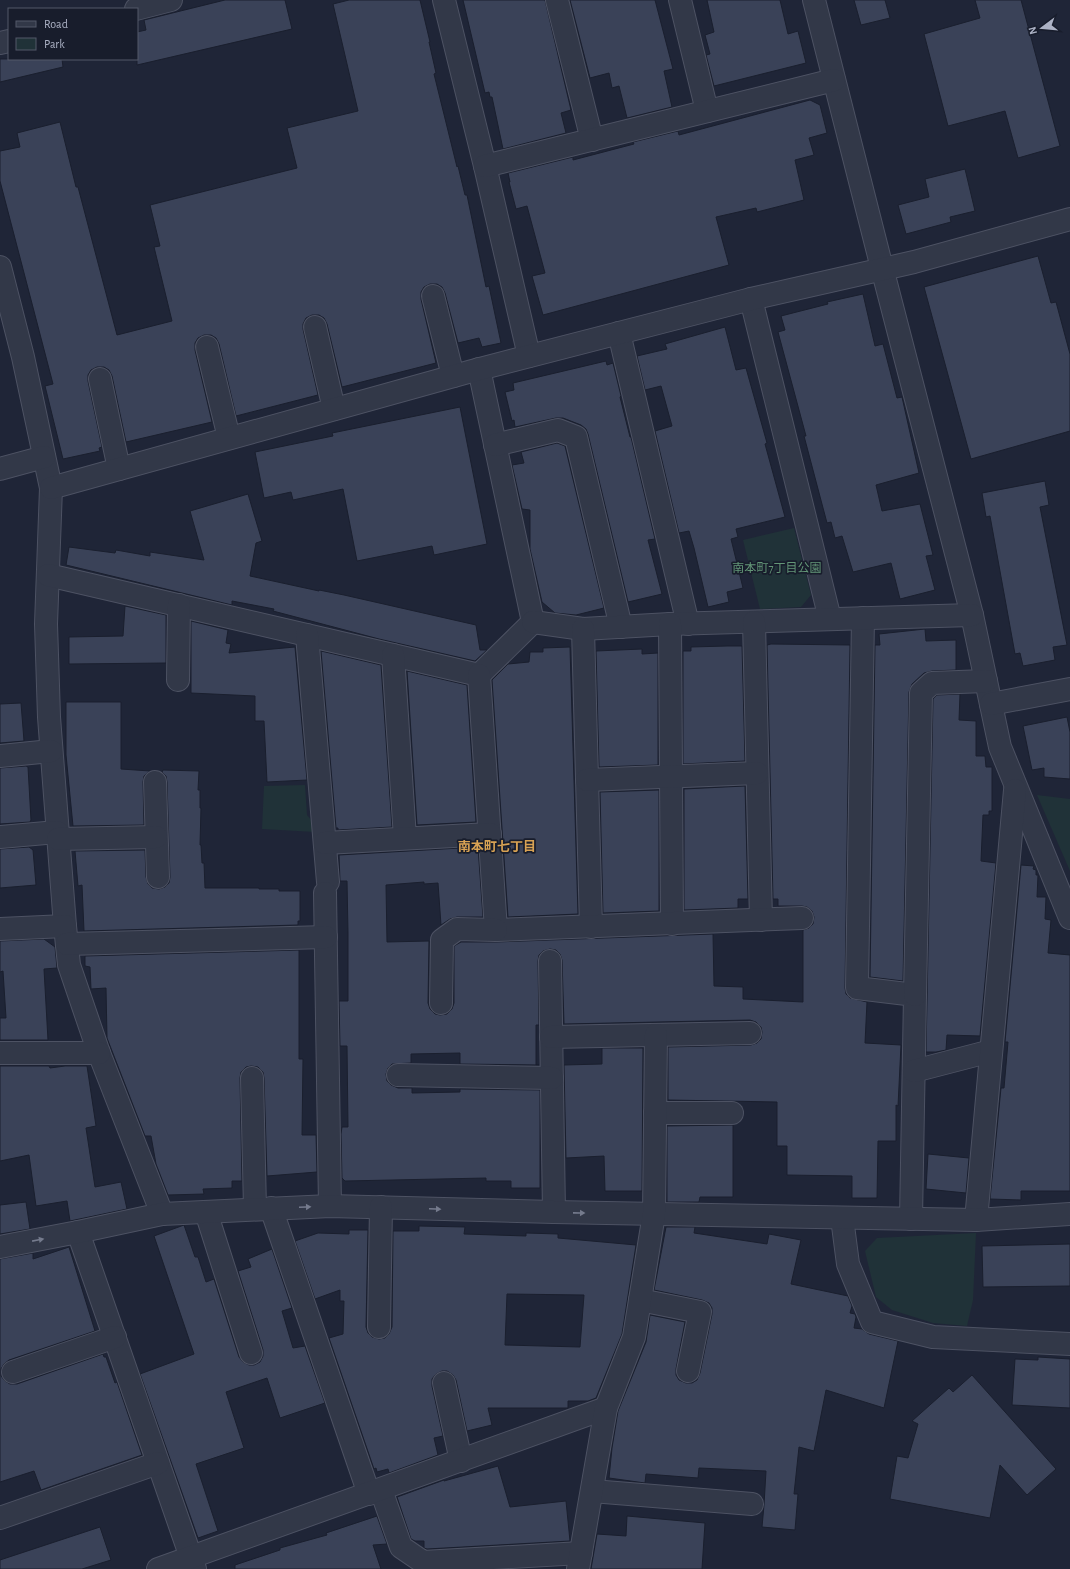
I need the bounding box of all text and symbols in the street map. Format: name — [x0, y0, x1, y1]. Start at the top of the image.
legend — [8, 8, 138, 60]
north arrow — [1022, 8, 1062, 48]
text: Road — [44, 18, 68, 30]
text: N — [1027, 25, 1039, 36]
text: Park — [44, 38, 65, 50]
park label: 南本町7丁目公園 — [732, 562, 822, 574]
district label: 南本町七丁目 — [458, 840, 536, 854]
one-way arrow — [299, 1204, 312, 1210]
one-way arrow — [429, 1206, 442, 1212]
one-way arrow — [573, 1209, 585, 1216]
one-way arrow — [32, 1236, 44, 1242]

